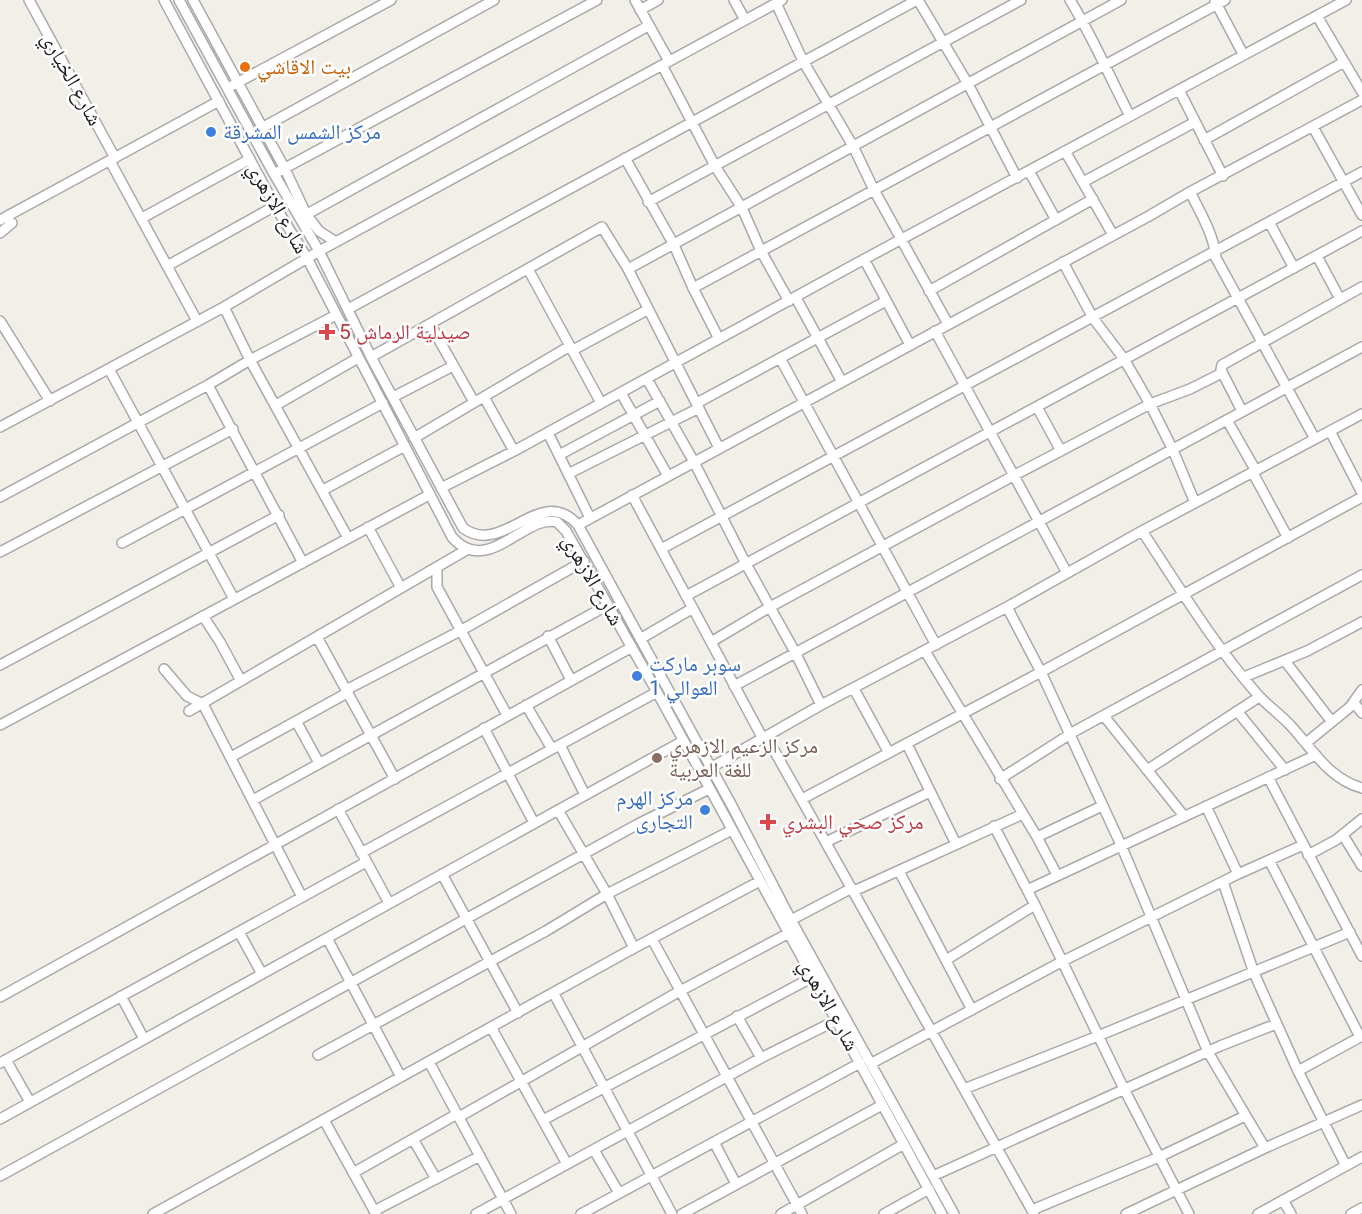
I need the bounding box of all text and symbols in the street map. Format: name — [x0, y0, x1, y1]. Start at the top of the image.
street label: شارع الخياري — [33, 28, 107, 132]
place label: بيت الاقاشي — [257, 55, 351, 83]
marker: بيت الاقاشي — [238, 60, 252, 74]
place label: مركز الشمس المشرقة — [223, 120, 381, 145]
marker: مركز الشمس المشرقة — [204, 125, 218, 139]
street label: شارع الازهري — [239, 158, 314, 260]
place label: صيدلية الرماش 5 — [339, 320, 471, 345]
marker: صيدلية الرماش 5 — [320, 325, 334, 339]
street label: شارع الازهري — [554, 530, 629, 632]
place label: سوبر ماركت العوالي 1 — [649, 652, 741, 704]
marker: سوبر ماركت العوالي 1 — [630, 669, 644, 683]
place label: مركز الزعيم الازهري للغة العربية — [669, 734, 818, 782]
marker: مركز الزعيم الازهري للغة العربية — [650, 751, 664, 765]
place label: مركز الهرم التجارى — [616, 786, 693, 834]
marker: مركز الهرم التجارى — [698, 803, 712, 817]
place label: مركز صحي البشري — [782, 810, 924, 838]
marker: مركز صحي البشري — [759, 813, 777, 831]
street label: شارع الازهري — [790, 955, 864, 1057]

